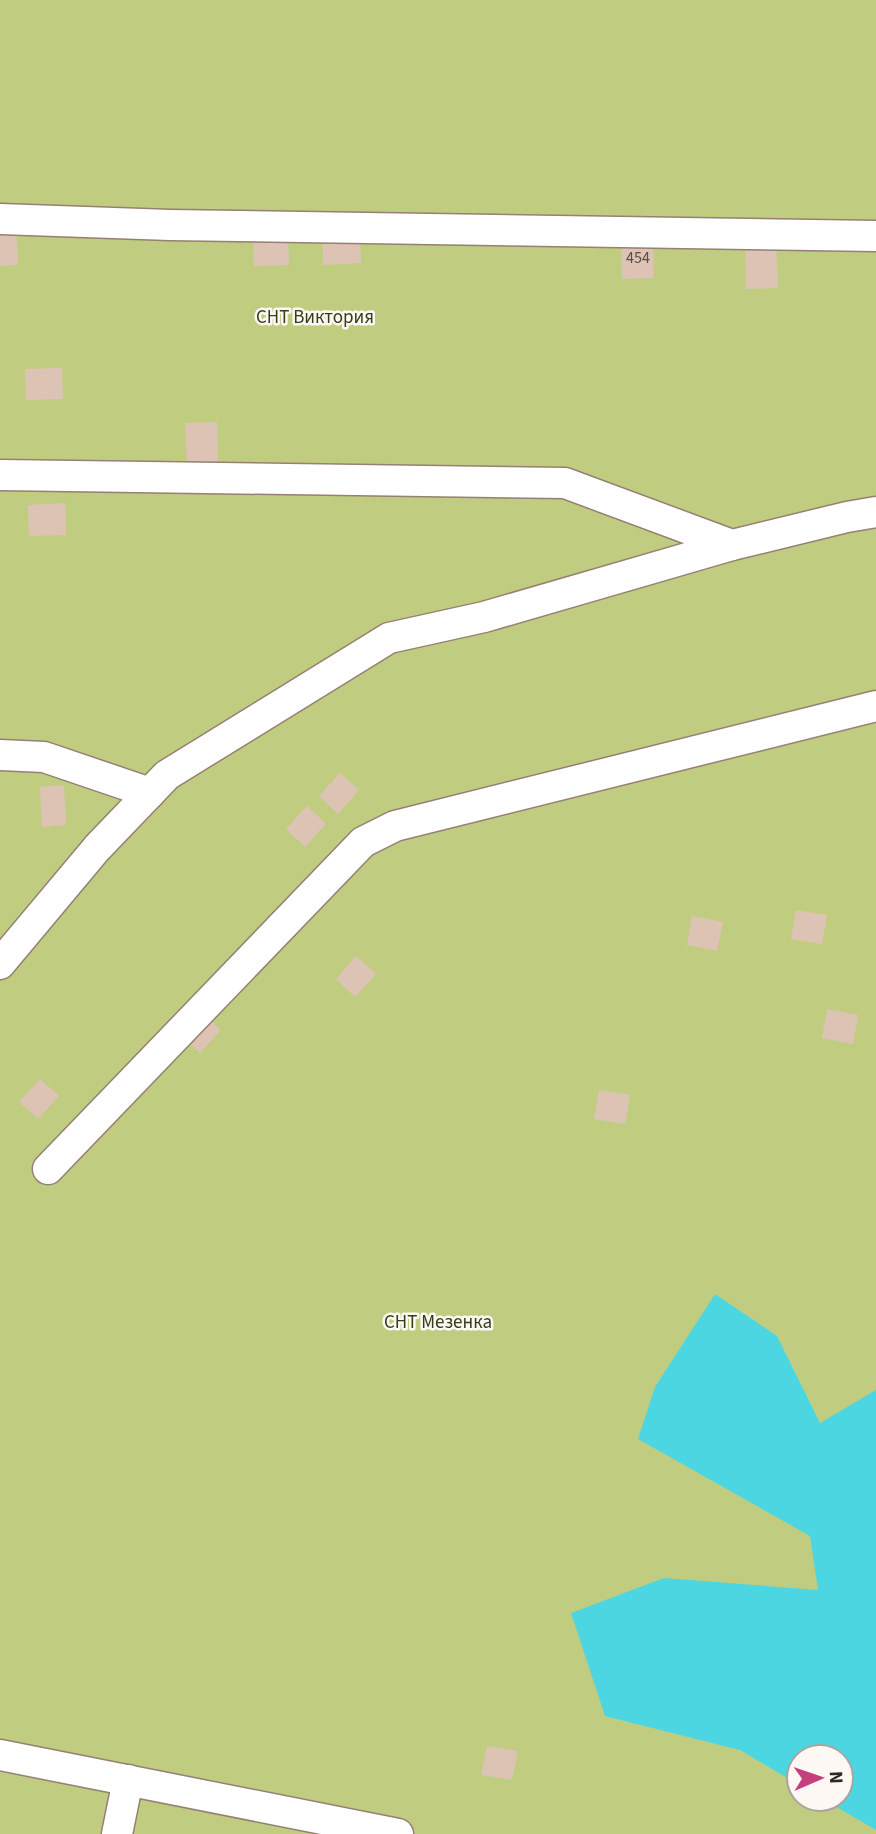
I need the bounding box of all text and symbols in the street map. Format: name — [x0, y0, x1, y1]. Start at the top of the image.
house number: 454 — [626, 247, 650, 269]
park label: СНТ Виктория — [256, 304, 374, 331]
park label: СНТ Мезенка — [384, 1309, 492, 1336]
north arrow — [785, 1743, 855, 1813]
text: N — [822, 1771, 849, 1784]

